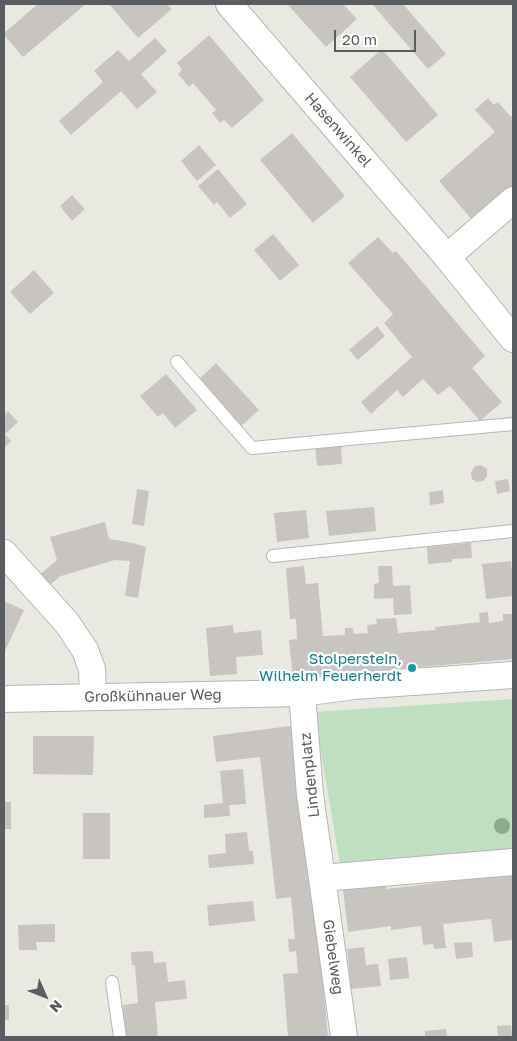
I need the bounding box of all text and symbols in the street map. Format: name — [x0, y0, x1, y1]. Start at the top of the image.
scale bar — [337, 20, 420, 52]
text: 20 m — [342, 30, 377, 48]
street label: Hasenwinkel — [301, 89, 375, 171]
place label: Stolperstein, Wilhelm Feuerherdt — [259, 650, 402, 685]
marker: Stolperstein, Wilhelm Feuerherdt — [406, 662, 418, 674]
street label: Großkühnauer Weg — [84, 686, 222, 706]
street label: Lindenplatz — [297, 732, 323, 818]
street label: Giebelweg — [319, 918, 347, 996]
north arrow — [20, 971, 70, 1021]
text: N — [46, 997, 66, 1016]

